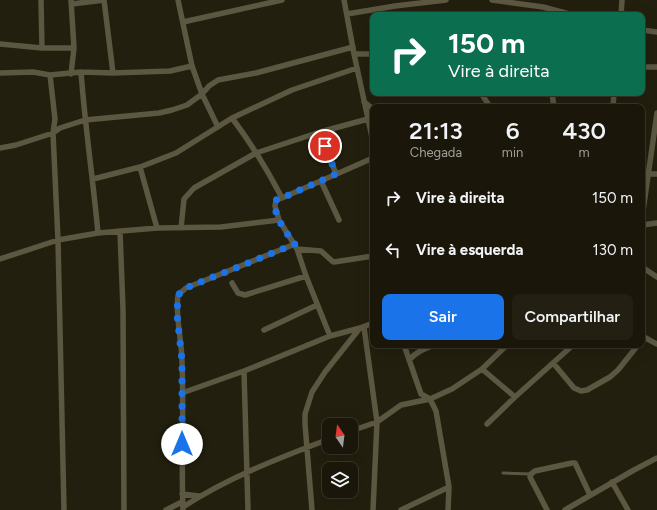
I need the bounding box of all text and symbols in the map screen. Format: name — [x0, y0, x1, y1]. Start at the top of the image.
text: 150 m — [448, 26, 525, 60]
icon: right — [382, 28, 434, 80]
text: Vire à direita — [448, 60, 549, 82]
text: 21:13 — [409, 116, 463, 145]
text: 6 — [506, 116, 519, 145]
text: 430 — [562, 116, 606, 145]
pin — [308, 129, 342, 163]
icon: arrive — [314, 135, 336, 157]
text: Chegada — [410, 145, 462, 160]
text: min — [502, 145, 523, 160]
text: m — [579, 145, 590, 160]
icon: right — [382, 187, 404, 209]
text: Vire à direita — [416, 189, 505, 207]
text: 150 m — [592, 189, 633, 207]
icon: left — [382, 239, 404, 261]
text: Vire à esquerda — [416, 241, 523, 259]
text: 130 m — [593, 241, 633, 259]
button: Sair — [382, 294, 504, 340]
button: Compartilhar — [512, 294, 633, 340]
north arrow — [322, 418, 358, 454]
map controls — [322, 418, 358, 498]
position arrow — [161, 423, 203, 465]
button: layers — [322, 462, 358, 498]

